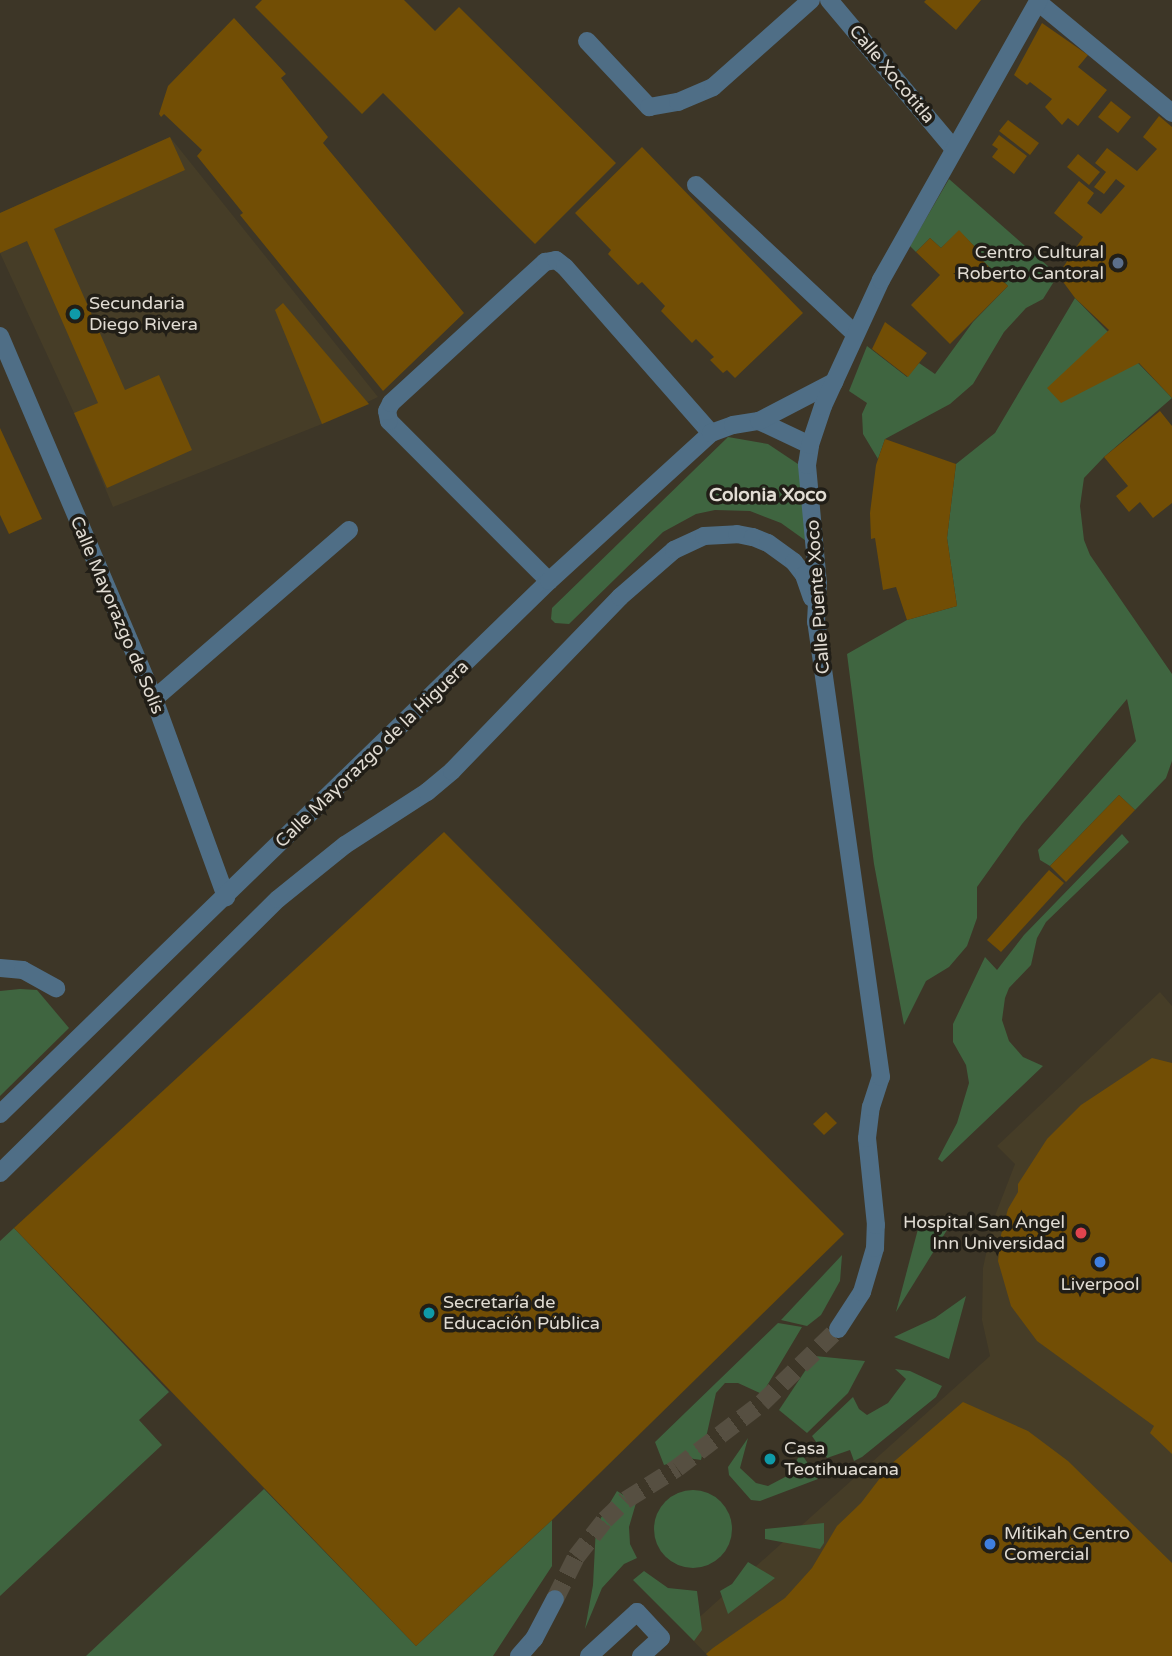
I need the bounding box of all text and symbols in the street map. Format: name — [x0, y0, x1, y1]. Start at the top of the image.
street label: Calle Xocotitla — [845, 20, 939, 128]
place label: Centro Cultural Roberto Cantoral — [957, 242, 1104, 284]
marker: Centro Cultural Roberto Cantoral — [1110, 255, 1126, 271]
place label: Secundaria Diego Rivera — [89, 293, 198, 336]
marker: Secundaria Diego Rivera — [67, 306, 83, 322]
district label: Colonia Xoco — [709, 485, 827, 507]
street label: Calle Mayorazgo de Solís — [65, 513, 169, 717]
street label: Calle Puente Xoco — [802, 519, 834, 675]
street label: Calle Mayorazgo de la Higuera — [271, 656, 473, 852]
place label: Hospital San Angel Inn Universidad — [903, 1212, 1065, 1254]
marker: Hospital San Angel Inn Universidad — [1071, 1223, 1091, 1243]
marker: Liverpool — [1092, 1254, 1108, 1270]
place label: Liverpool — [1060, 1273, 1140, 1295]
place label: Secretaría de Educación Pública — [443, 1292, 600, 1334]
marker: Secretaría de Educación Pública — [421, 1305, 437, 1321]
place label: Casa Teotihuacana — [784, 1438, 899, 1480]
marker: Casa Teotihuacana — [762, 1451, 778, 1467]
place label: Mítikah Centro Comercial — [1004, 1523, 1130, 1566]
marker: Mítikah Centro Comercial — [982, 1536, 998, 1552]

